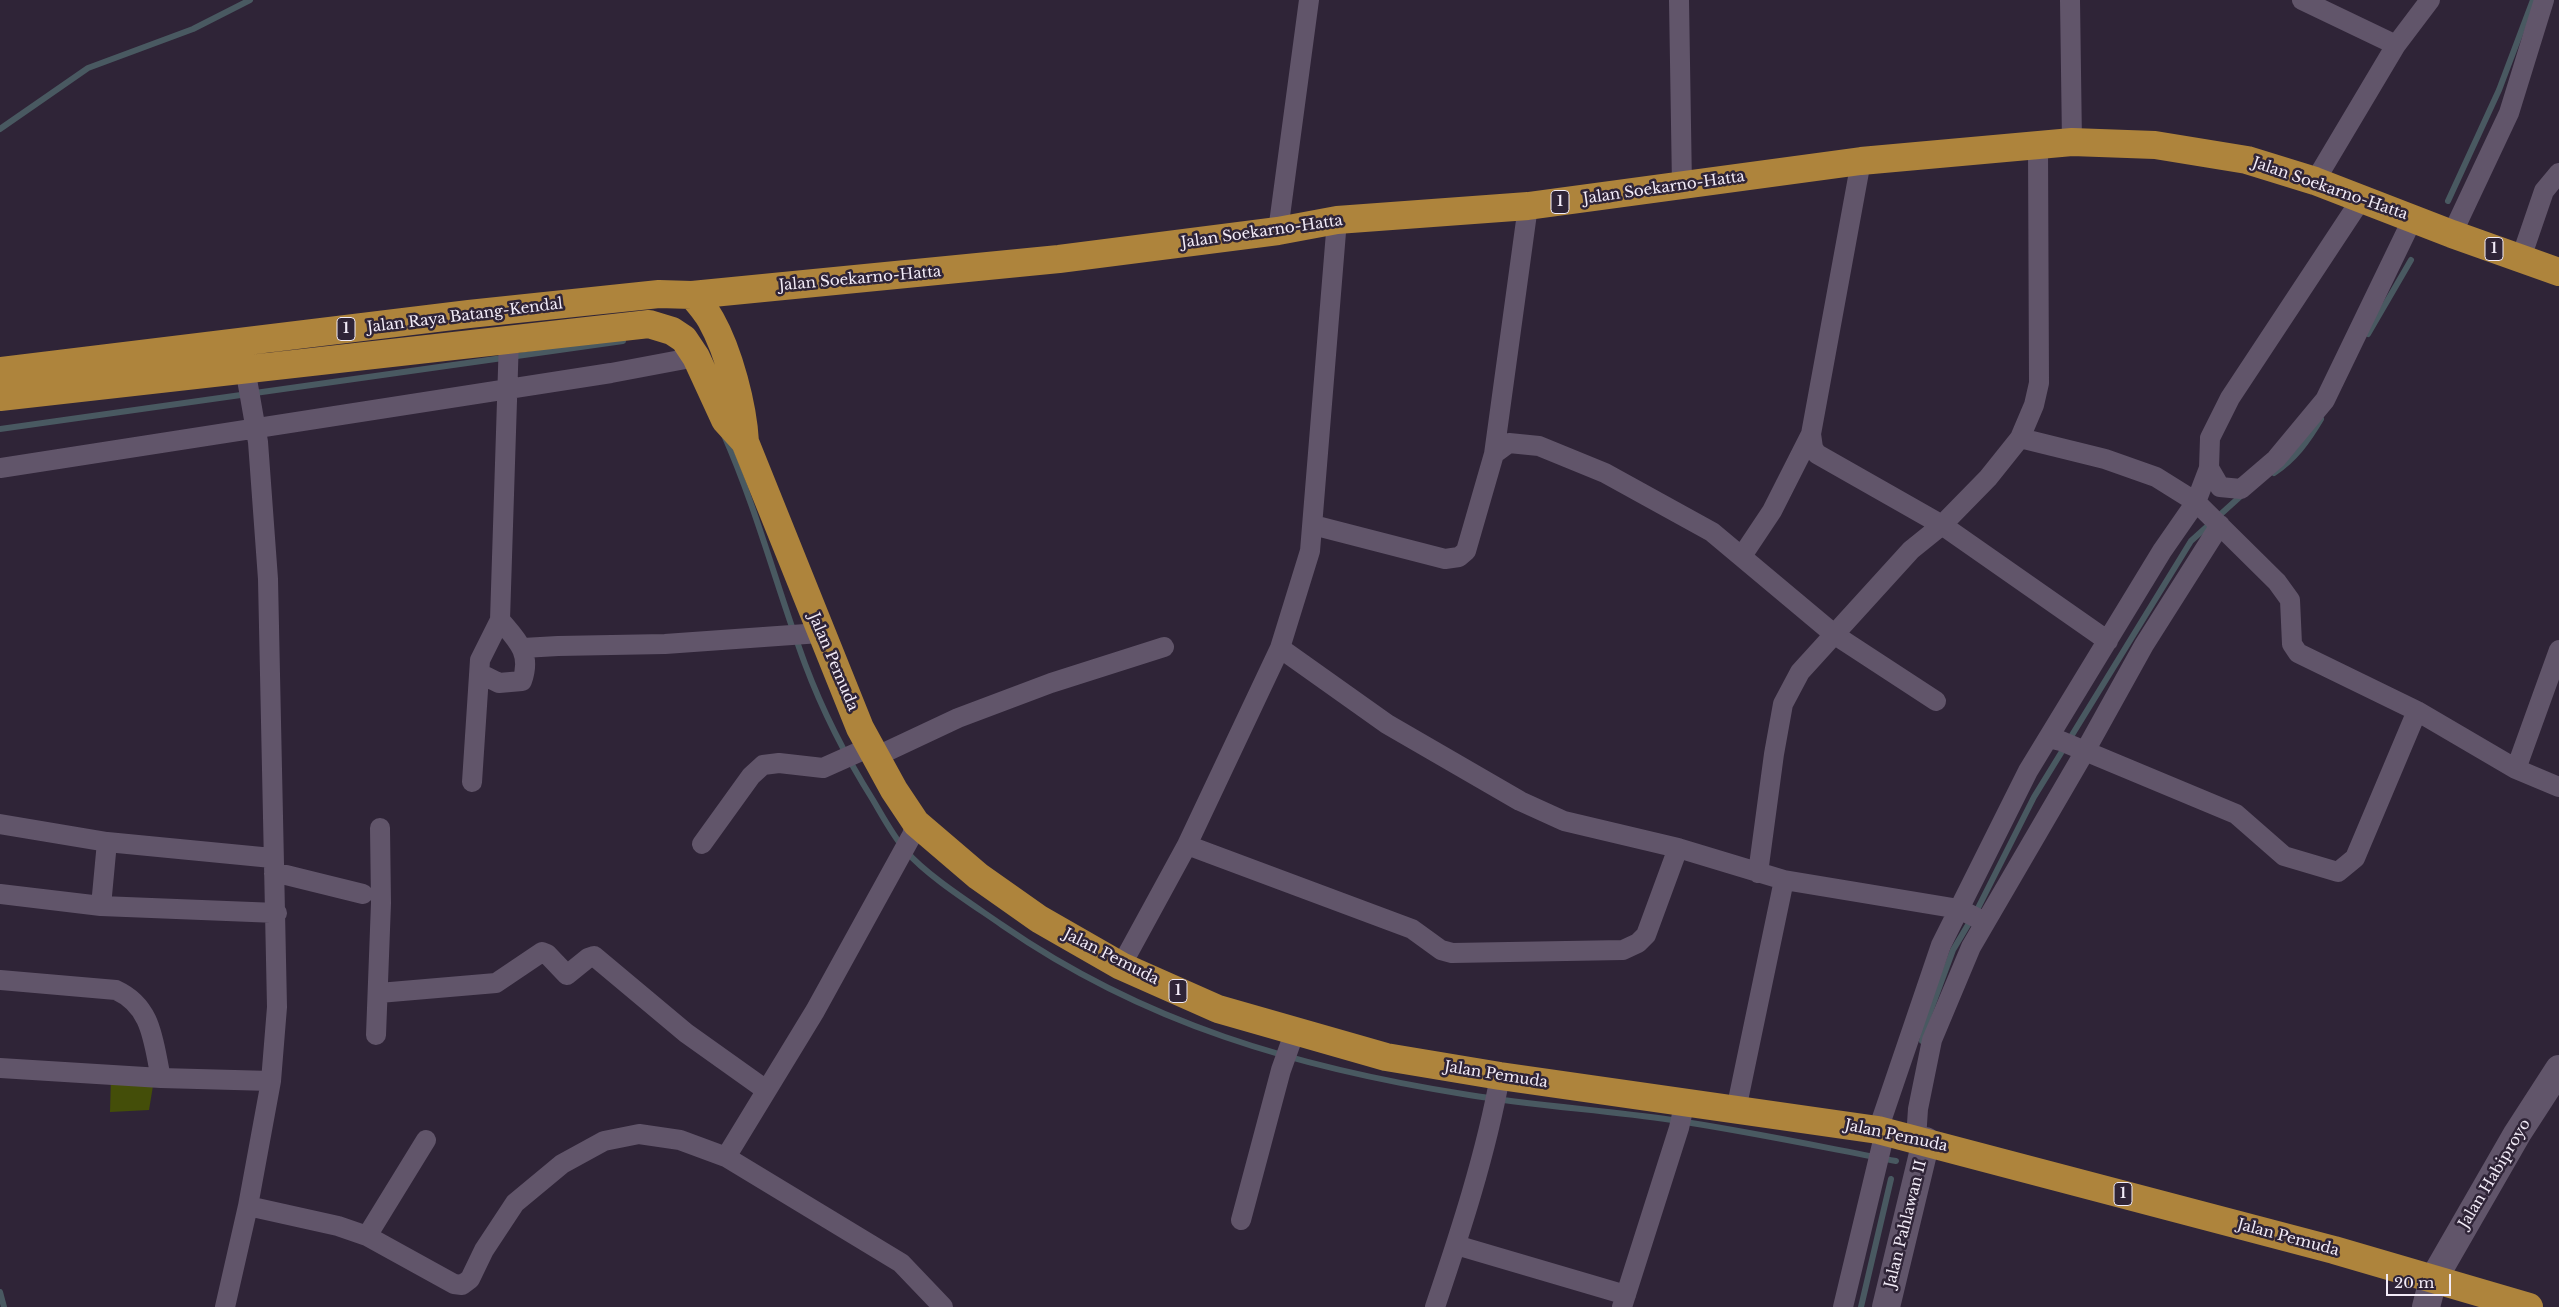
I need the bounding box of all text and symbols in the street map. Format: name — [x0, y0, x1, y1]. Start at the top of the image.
street label: Jalan Soekarno-Hatta — [2250, 154, 2410, 224]
street label: Jalan Soekarno-Hatta — [1582, 168, 1746, 208]
road number: 1 — [1551, 190, 1569, 213]
street label: Jalan Soekarno-Hatta — [1180, 212, 1344, 252]
road number: 1 — [2485, 238, 2503, 260]
street label: Jalan Soekarno-Hatta — [778, 263, 942, 295]
street label: Jalan Raya Batang-Kendal — [366, 295, 564, 337]
road number: 1 — [337, 318, 355, 340]
street label: Jalan Pemuda — [804, 610, 862, 714]
street label: Jalan Pemuda — [1060, 925, 1162, 989]
road number: 1 — [1169, 979, 1187, 1002]
street label: Jalan Pemuda — [1443, 1058, 1549, 1092]
street label: Jalan Pemuda — [1843, 1116, 1949, 1156]
street label: Jalan Habiproyo — [2455, 1116, 2535, 1232]
street label: Jalan Pahlawan II — [1881, 1158, 1931, 1290]
road number: 1 — [2114, 1182, 2132, 1206]
street label: Jalan Pemuda — [2235, 1216, 2341, 1260]
scale bar — [2389, 1264, 2454, 1296]
text: 20 m — [2394, 1273, 2434, 1292]

